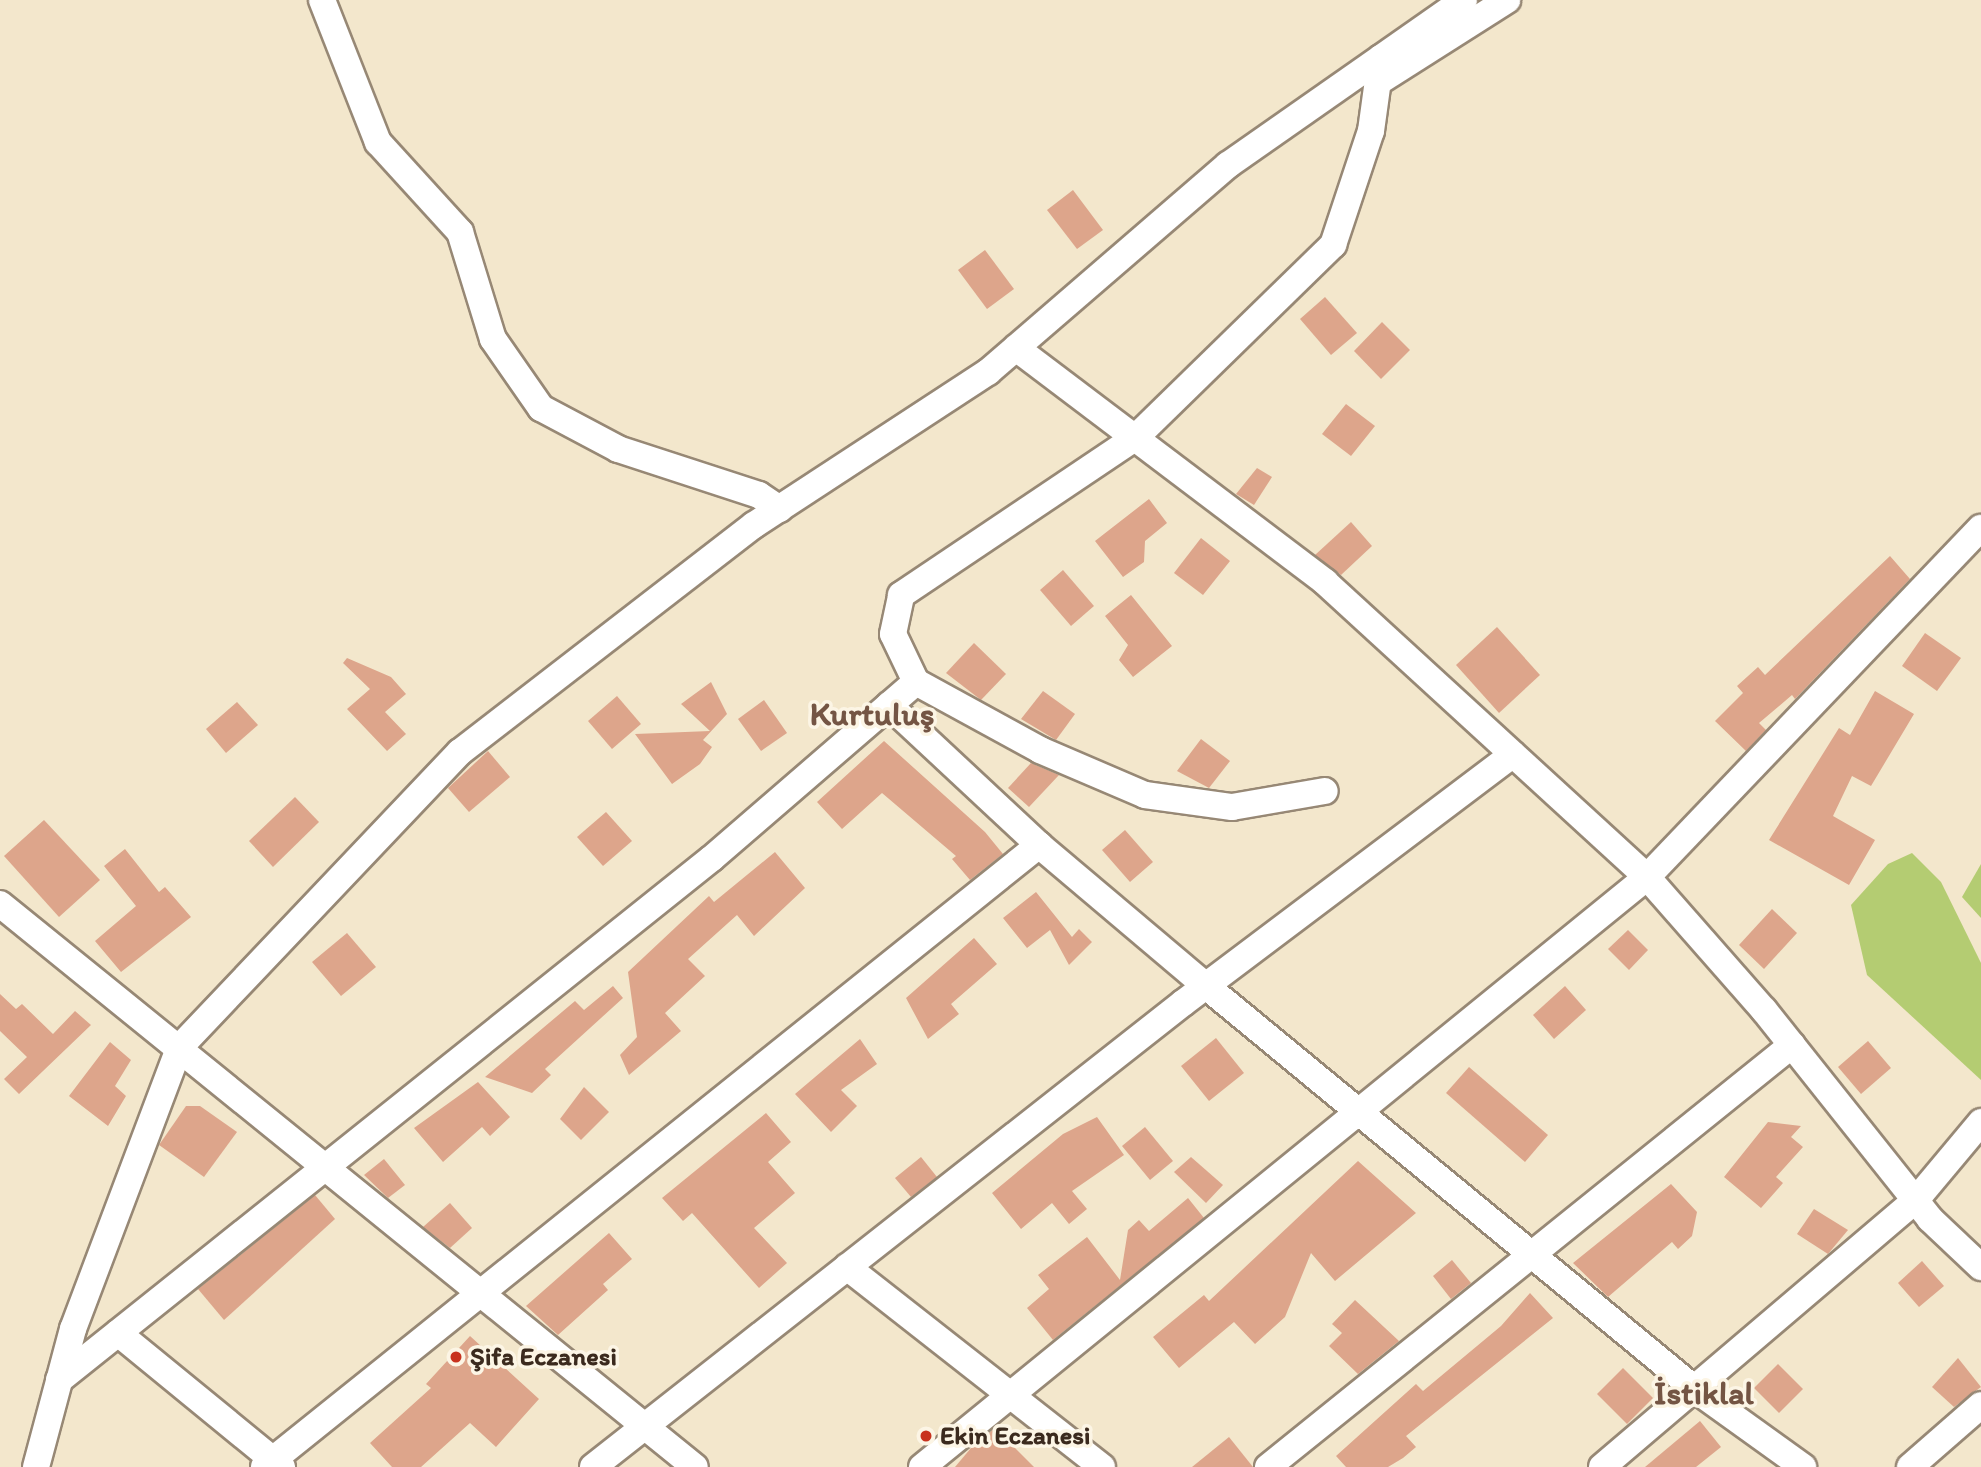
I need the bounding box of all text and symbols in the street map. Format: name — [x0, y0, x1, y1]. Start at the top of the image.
district label: Kurtuluş — [810, 694, 934, 734]
place label: Şifa Eczanesi — [470, 1341, 617, 1373]
marker: Şifa Eczanesi — [448, 1349, 464, 1365]
district label: İstiklal — [1654, 1373, 1754, 1413]
place label: Ekin Eczanesi — [940, 1420, 1091, 1452]
marker: Ekin Eczanesi — [918, 1428, 934, 1444]

